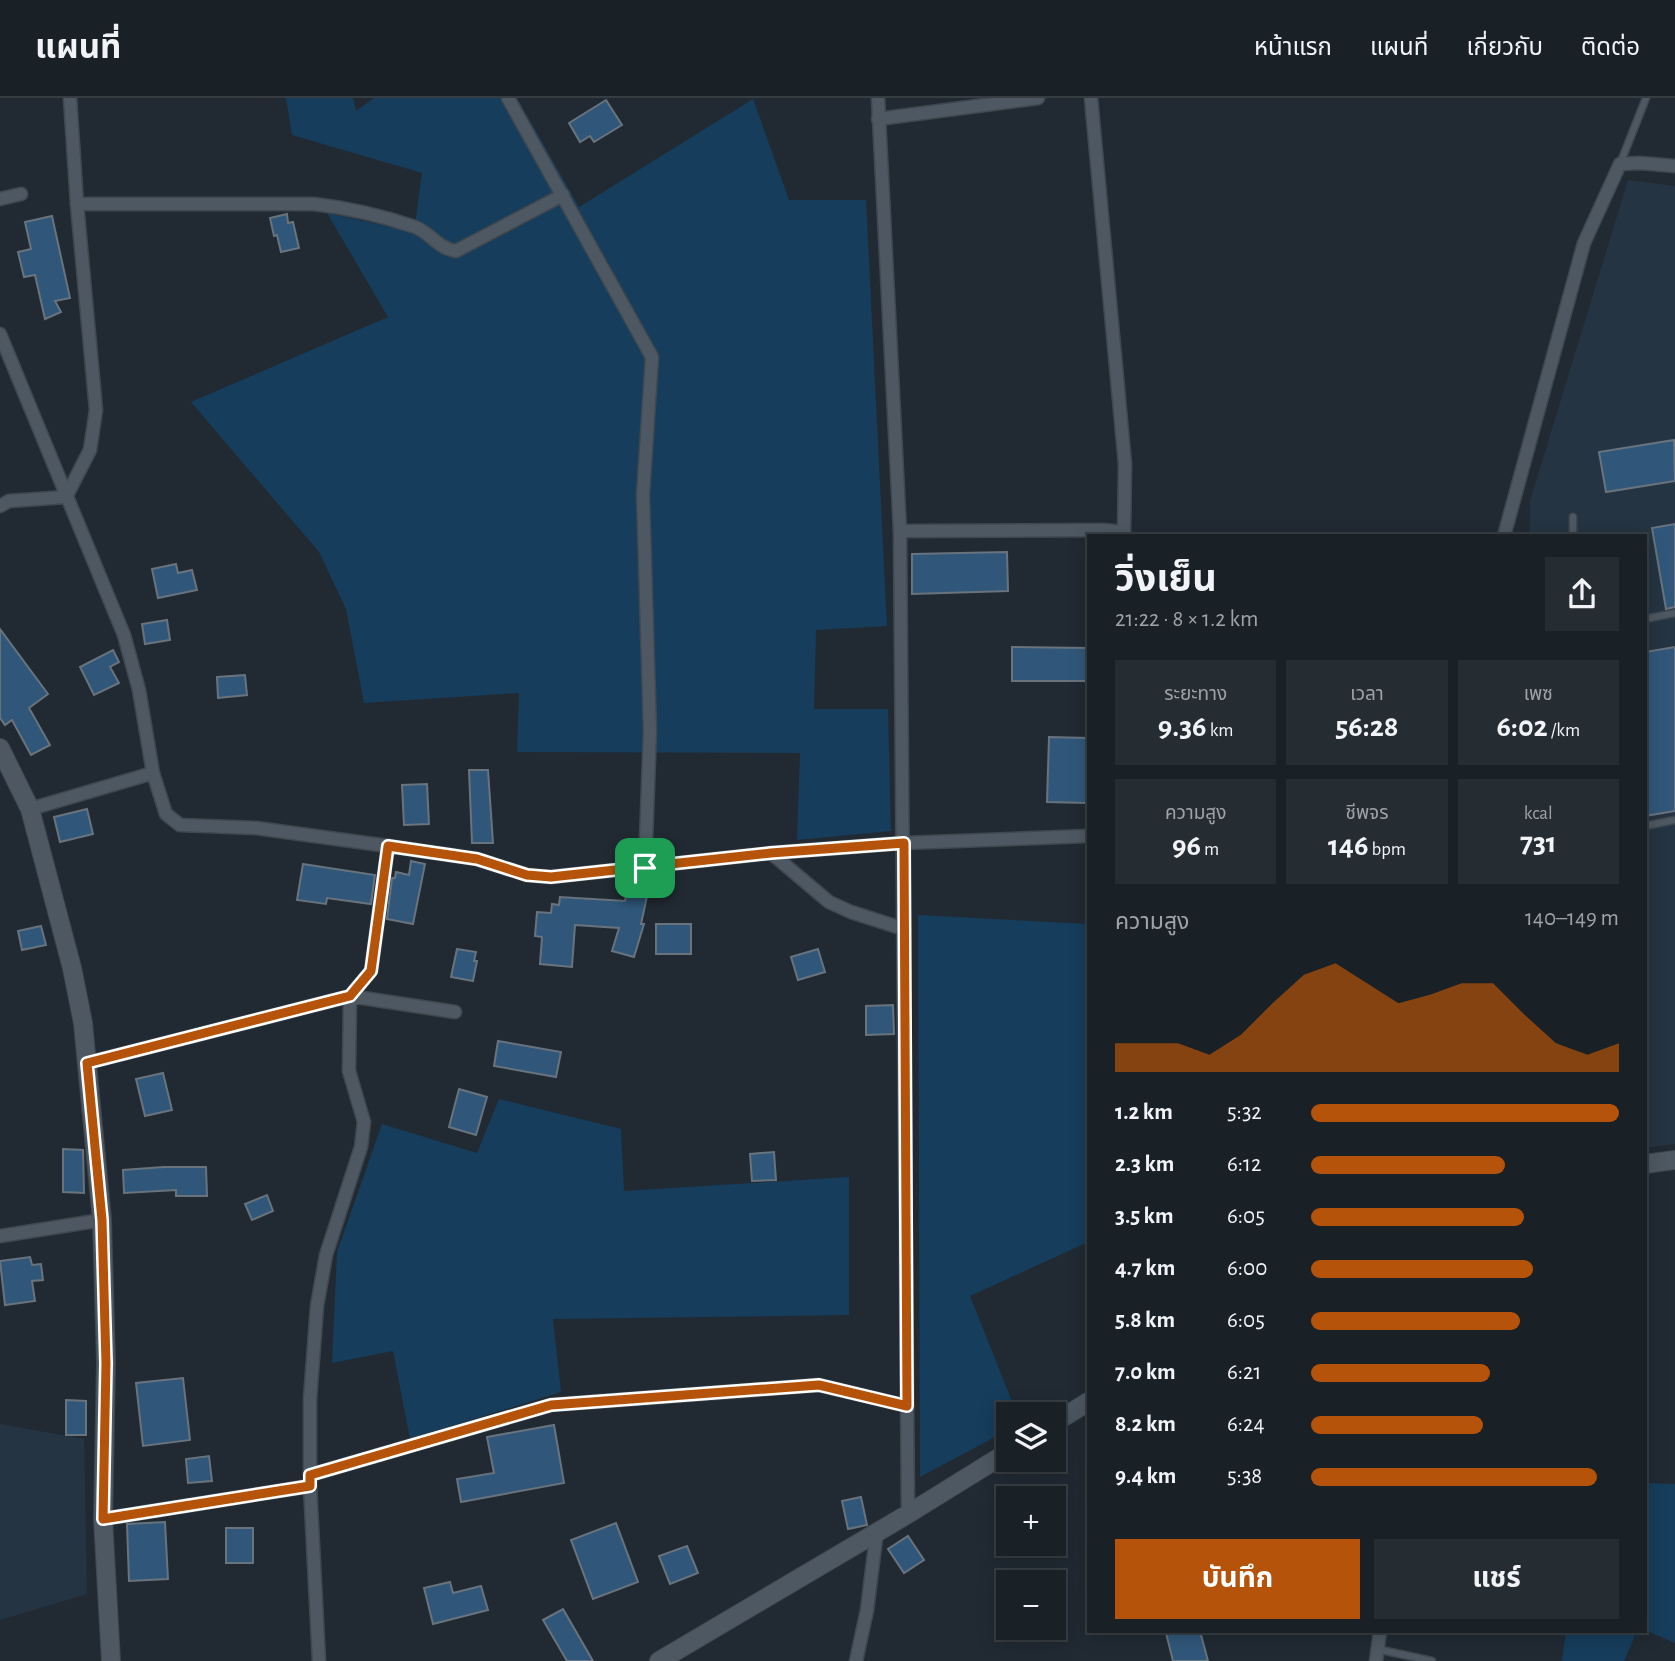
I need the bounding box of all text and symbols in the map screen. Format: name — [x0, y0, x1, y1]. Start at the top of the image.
text: แผนที่ — [35, 32, 121, 65]
text: หน้าแรก — [1254, 36, 1332, 60]
text: แผนที่ — [1370, 36, 1428, 60]
text: เกี่ยวกับ — [1466, 36, 1543, 60]
text: ติดต่อ — [1581, 36, 1640, 60]
button: share — [1545, 557, 1619, 631]
text: วิ่งเย็น — [1115, 561, 1217, 599]
text: 21:22 · 8 × 1.2 km — [1115, 608, 1258, 631]
text: ระยะทาง — [1164, 685, 1227, 704]
text: เวลา — [1350, 685, 1384, 704]
text: เพซ — [1524, 685, 1553, 704]
text: 9.36 — [1158, 712, 1207, 742]
text: 56:28 — [1335, 712, 1399, 742]
text: 6:02 — [1497, 712, 1548, 742]
text: km — [1207, 721, 1234, 740]
text: /km — [1548, 721, 1580, 740]
text: ความสูง — [1165, 804, 1226, 823]
text: ชีพจร — [1345, 804, 1389, 823]
text: kcal — [1524, 804, 1553, 823]
text: 731 — [1520, 828, 1557, 858]
text: 96 — [1172, 831, 1201, 861]
text: 146 — [1328, 831, 1368, 861]
pin — [615, 838, 675, 898]
text: m — [1201, 840, 1219, 859]
text: bpm — [1368, 840, 1406, 859]
icon: arrive — [626, 849, 664, 887]
text: 140–149 m — [1525, 907, 1619, 930]
text: ความสูง — [1115, 911, 1189, 934]
text: 1.2 km — [1115, 1101, 1173, 1124]
text: 5:32 — [1227, 1101, 1262, 1124]
text: 2.3 km — [1115, 1153, 1174, 1176]
text: 6:12 — [1227, 1153, 1261, 1176]
text: 3.5 km — [1115, 1205, 1174, 1228]
text: 6:05 — [1227, 1205, 1265, 1228]
text: 4.7 km — [1115, 1257, 1175, 1280]
text: 6:00 — [1227, 1257, 1267, 1280]
text: 5.8 km — [1115, 1309, 1175, 1332]
text: 6:05 — [1227, 1309, 1265, 1332]
text: 7.0 km — [1115, 1361, 1176, 1384]
text: 6:21 — [1227, 1361, 1261, 1384]
map controls — [996, 1402, 1066, 1640]
button: layers — [996, 1402, 1066, 1472]
text: 8.2 km — [1115, 1413, 1176, 1436]
text: 6:24 — [1227, 1413, 1265, 1436]
text: 9.4 km — [1115, 1465, 1176, 1488]
text: 5:38 — [1227, 1465, 1262, 1488]
button: + — [996, 1486, 1066, 1556]
button: บันทึก — [1115, 1539, 1360, 1619]
button: แชร์ — [1374, 1539, 1619, 1619]
button: − — [996, 1570, 1066, 1640]

